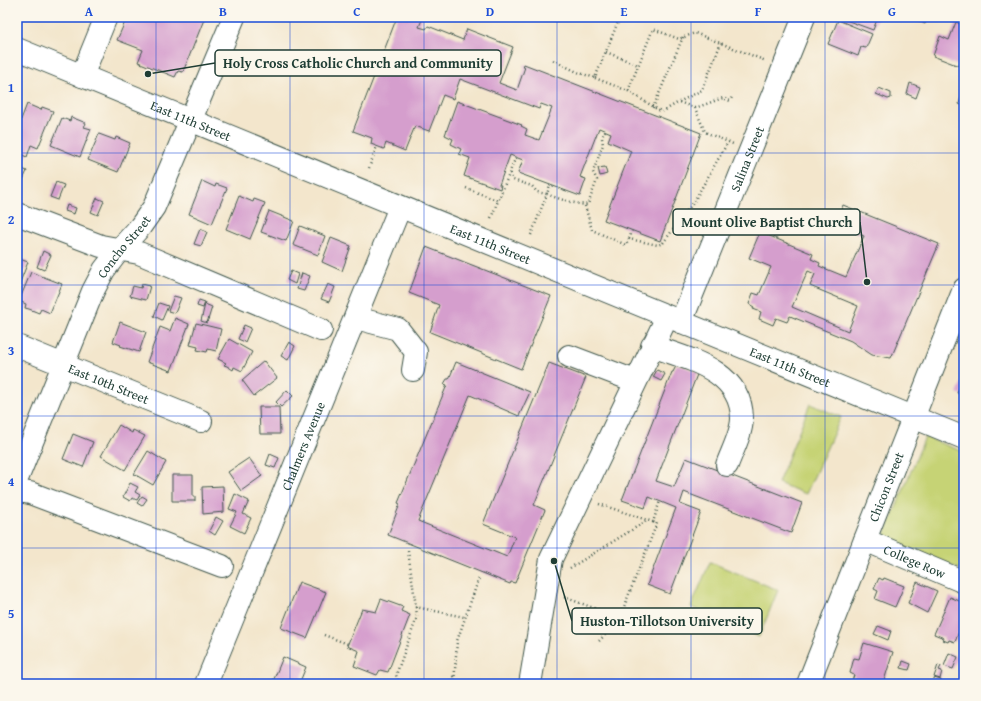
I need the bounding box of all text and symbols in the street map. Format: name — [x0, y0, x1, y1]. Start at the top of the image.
text: A — [85, 2, 94, 21]
text: B — [219, 2, 227, 21]
text: C — [353, 2, 361, 21]
text: D — [486, 2, 494, 21]
text: E — [621, 2, 628, 21]
text: F — [755, 2, 762, 21]
text: G — [888, 2, 896, 21]
callout: Holy Cross Catholic Church and Community — [215, 50, 501, 76]
text: Holy Cross Catholic Church and Community — [223, 53, 494, 73]
text: 1 — [8, 78, 14, 97]
street label: East 11th Street — [147, 96, 234, 146]
street label: Salina Street — [726, 123, 769, 195]
callout: Mount Olive Baptist Church — [673, 209, 860, 235]
text: 2 — [8, 210, 15, 229]
street label: Concho Street — [92, 211, 156, 281]
text: Mount Olive Baptist Church — [681, 212, 853, 232]
street label: East 11th Street — [447, 219, 534, 269]
text: 3 — [8, 341, 14, 360]
street label: East 11th Street — [747, 342, 834, 392]
street label: East 10th Street — [65, 359, 152, 409]
street label: Chalmers Avenue — [277, 399, 330, 493]
street label: Chicon Street — [864, 449, 909, 525]
text: 4 — [8, 472, 15, 491]
street label: College Row — [881, 540, 949, 583]
text: 5 — [8, 604, 15, 623]
callout: Huston-Tillotson University — [572, 608, 762, 634]
text: Huston-Tillotson University — [580, 611, 755, 631]

